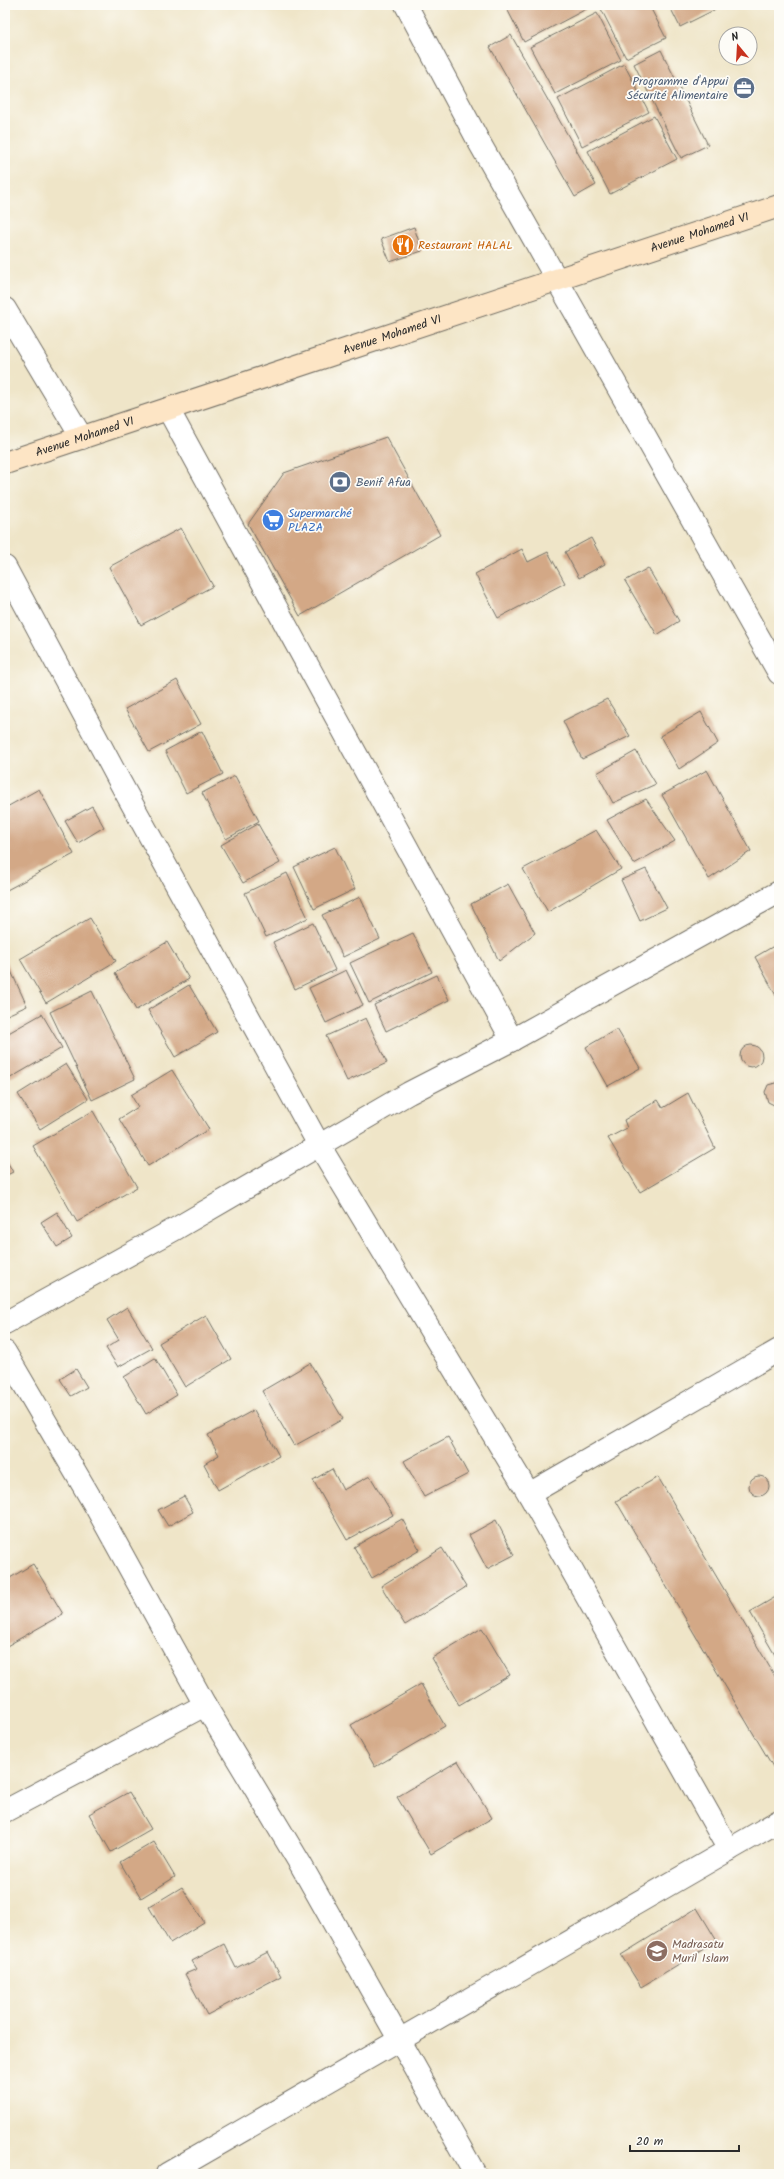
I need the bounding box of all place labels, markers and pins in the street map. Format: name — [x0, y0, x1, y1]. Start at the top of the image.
place label: Programme d'Appui Sécurité Alimentaire — [627, 72, 729, 105]
office icon: Programme d'Appui Sécurité Alimentaire — [731, 75, 757, 101]
restaurant icon: Restaurant HALAL — [390, 232, 416, 258]
place label: Restaurant HALAL — [418, 236, 513, 255]
bank icon: Benif Afua — [327, 469, 353, 495]
place label: Benif Afua — [356, 473, 411, 492]
place label: Supermarché PLAZA — [288, 504, 352, 537]
supermarket icon: Supermarché PLAZA — [260, 507, 286, 533]
place label: Madrasatu Muril Islam — [672, 1935, 729, 1968]
school or university icon: Madrasatu Muril Islam — [644, 1938, 670, 1964]

